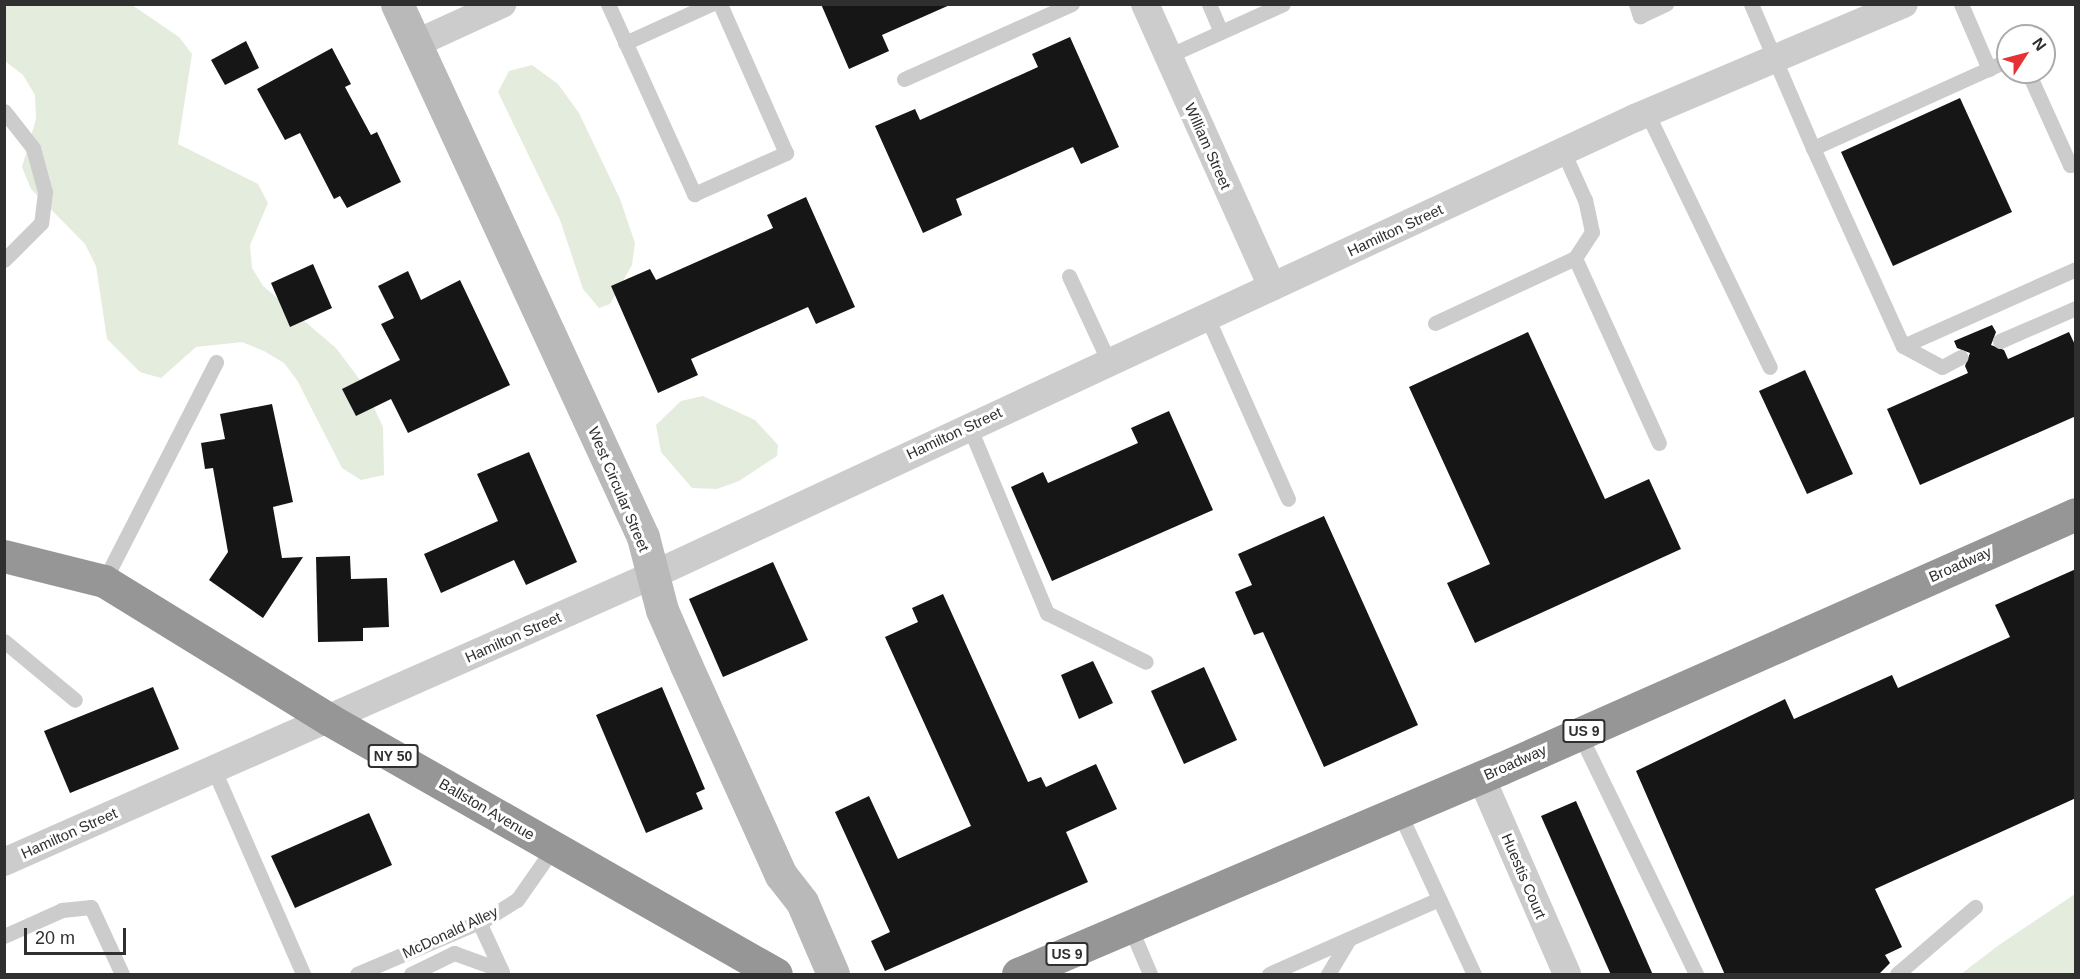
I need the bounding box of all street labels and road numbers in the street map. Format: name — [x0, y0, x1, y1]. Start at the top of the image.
street label: William Street — [1181, 100, 1235, 192]
street label: Hamilton Street — [1344, 200, 1446, 260]
street label: Hamilton Street — [903, 403, 1005, 463]
street label: West Circular Street — [585, 424, 653, 554]
street label: Broadway — [1926, 542, 1994, 586]
street label: Hamilton Street — [462, 608, 564, 666]
road number: US 9 — [1562, 720, 1606, 742]
street label: Broadway — [1481, 740, 1549, 784]
road number: NY 50 — [368, 745, 418, 767]
street label: Ballston Avenue — [436, 774, 538, 844]
street label: Hamilton Street — [18, 804, 120, 862]
street label: Huestis Court — [1498, 831, 1550, 921]
street label: McDonald Alley — [399, 902, 501, 962]
road number: US 9 — [1044, 943, 1090, 965]

